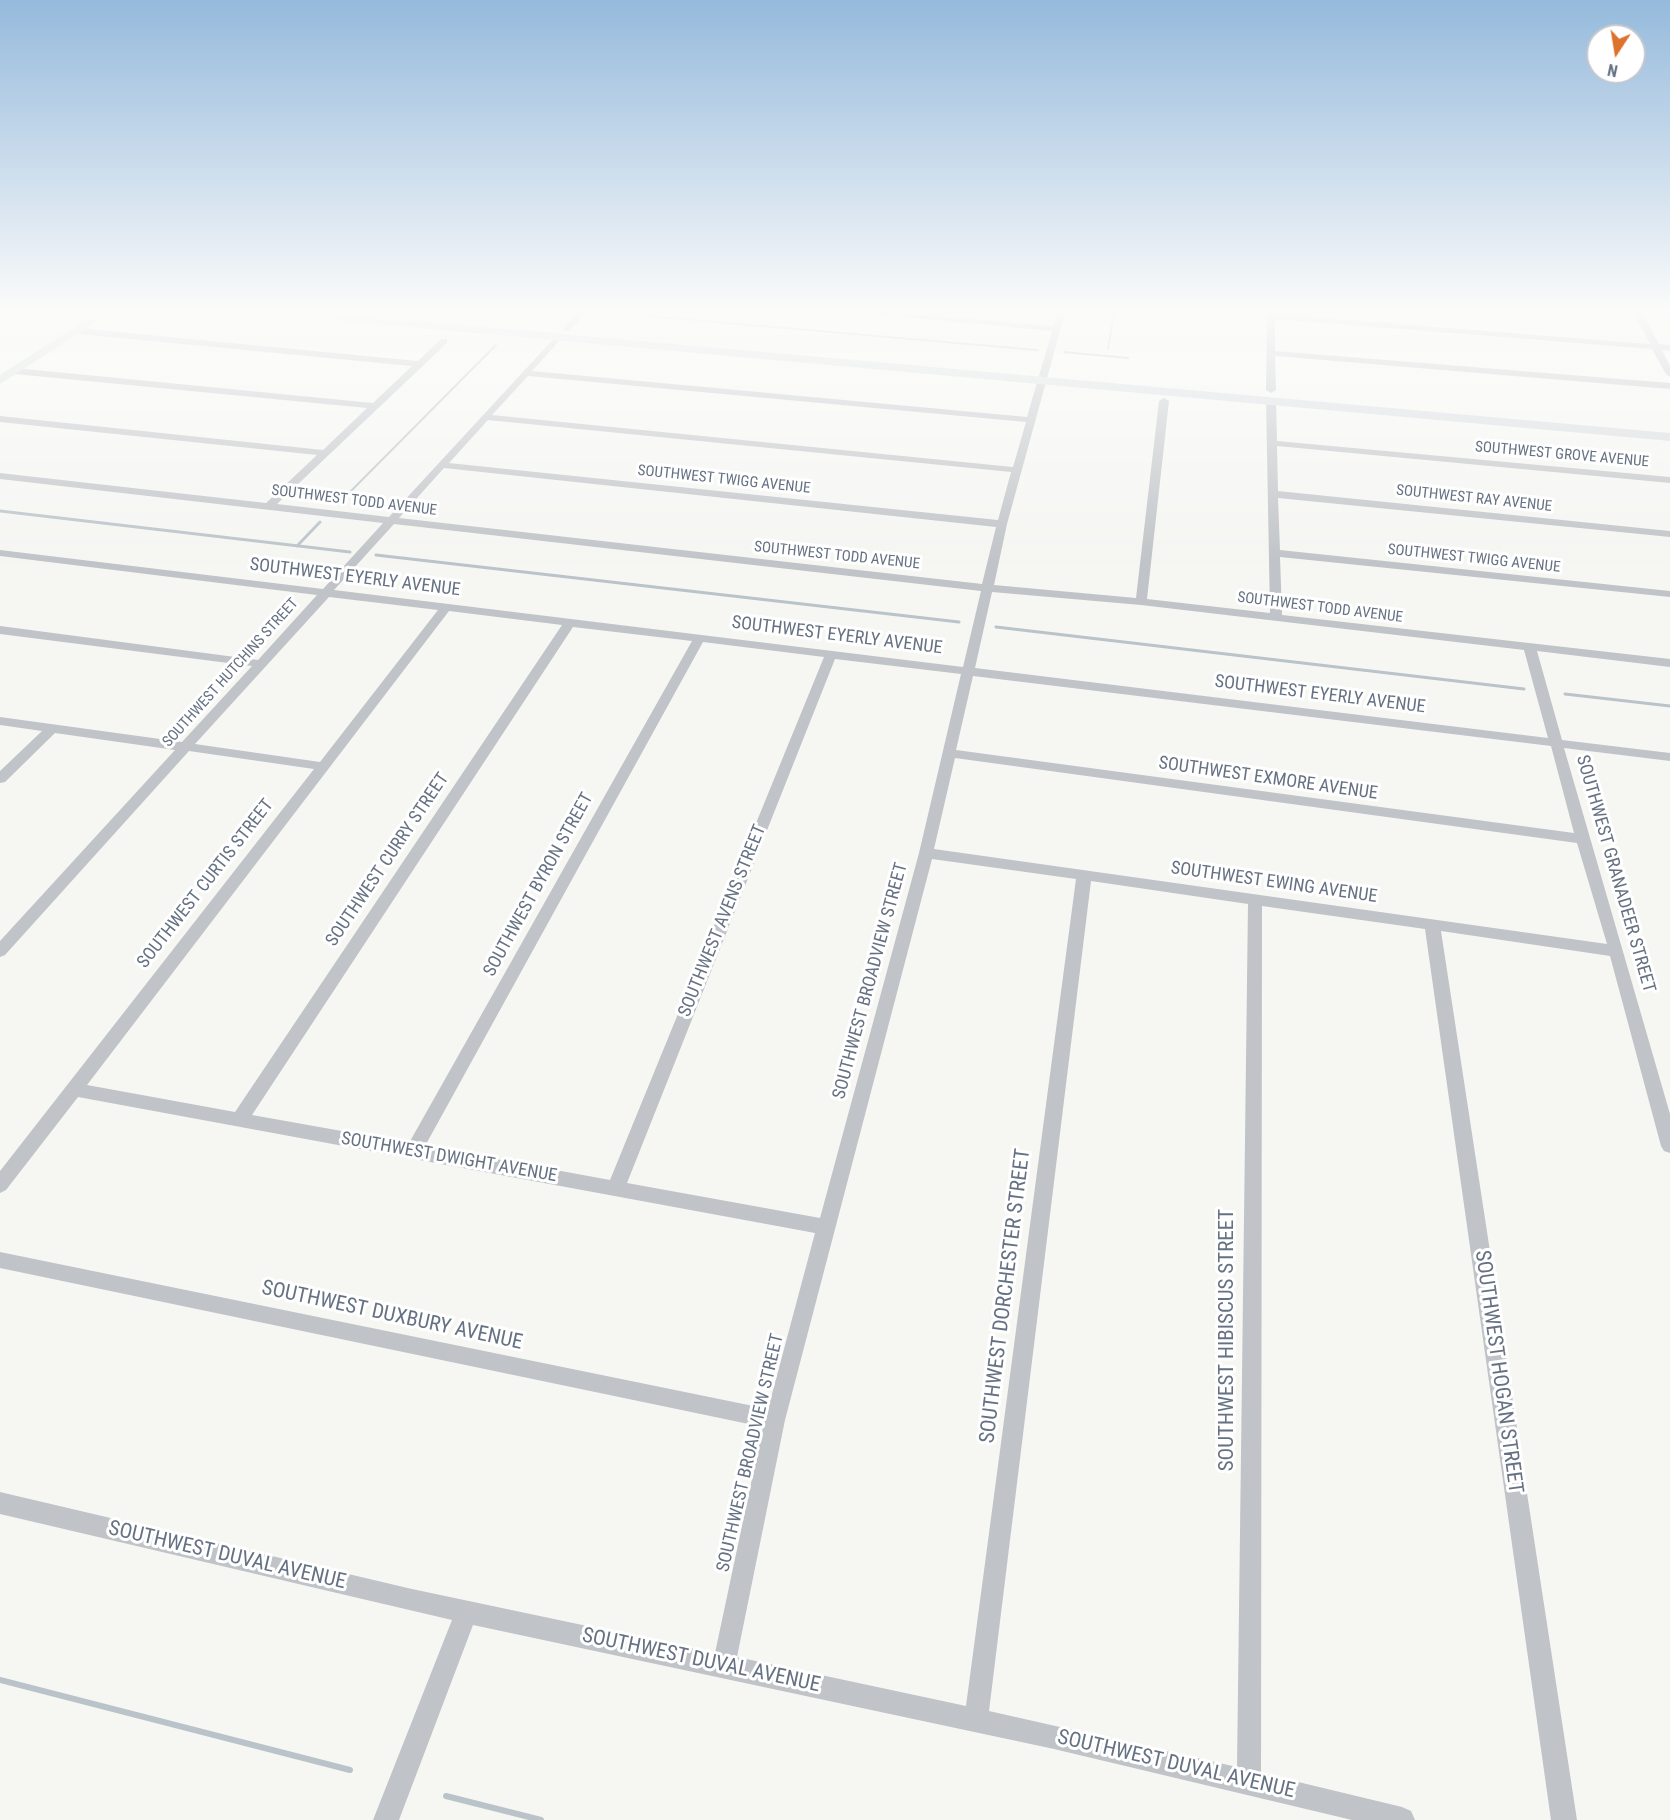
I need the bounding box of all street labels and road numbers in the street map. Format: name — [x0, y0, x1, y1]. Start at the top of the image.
street label: SOUTHWEST GROVE AVENUE — [1474, 438, 1650, 472]
street label: SOUTHWEST TWIGG AVENUE — [637, 462, 811, 498]
street label: SOUTHWEST TODD AVENUE — [270, 482, 438, 520]
street label: SOUTHWEST RAY AVENUE — [1395, 482, 1553, 516]
street label: SOUTHWEST TODD AVENUE — [753, 538, 921, 574]
street label: SOUTHWEST TWIGG AVENUE — [1387, 541, 1561, 577]
street label: SOUTHWEST EYERLY AVENUE — [248, 554, 462, 602]
street label: SOUTHWEST TODD AVENUE — [1236, 589, 1404, 627]
street label: SOUTHWEST HUTCHINS STREET — [159, 595, 303, 751]
street label: SOUTHWEST EYERLY AVENUE — [730, 612, 944, 660]
street label: SOUTHWEST EYERLY AVENUE — [1213, 671, 1427, 719]
street label: SOUTHWEST EXMORE AVENUE — [1157, 753, 1379, 805]
street label: SOUTHWEST GRANADEER STREET — [1571, 753, 1659, 995]
street label: SOUTHWEST CURRY STREET — [322, 769, 454, 951]
street label: SOUTHWEST BYRON STREET — [480, 789, 598, 981]
street label: SOUTHWEST CURTIS STREET — [133, 795, 279, 973]
street label: SOUTHWEST AVENS STREET — [675, 822, 771, 1020]
street label: SOUTHWEST EWING AVENUE — [1169, 858, 1379, 908]
street label: SOUTHWEST BROADVIEW STREET — [829, 860, 913, 1102]
street label: SOUTHWEST DWIGHT AVENUE — [339, 1128, 559, 1188]
street label: SOUTHWEST DORCHESTER STREET — [975, 1147, 1037, 1445]
street label: SOUTHWEST HIBISCUS STREET — [1215, 1209, 1241, 1471]
street label: SOUTHWEST HOGAN STREET — [1468, 1249, 1528, 1495]
street label: SOUTHWEST DUXBURY AVENUE — [259, 1276, 525, 1356]
street label: SOUTHWEST BROADVIEW STREET — [713, 1332, 789, 1574]
street label: SOUTHWEST DUVAL AVENUE — [106, 1516, 348, 1596]
street label: SOUTHWEST DUVAL AVENUE — [580, 1623, 822, 1699]
street label: SOUTHWEST DUVAL AVENUE — [1055, 1725, 1297, 1805]

